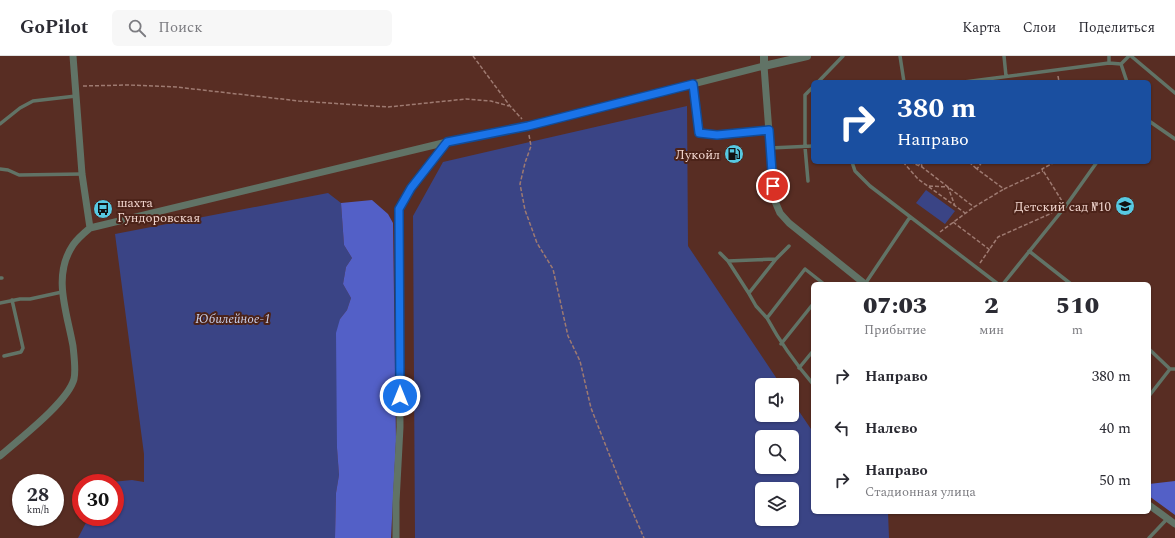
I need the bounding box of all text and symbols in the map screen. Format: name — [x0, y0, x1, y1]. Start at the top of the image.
search box — [112, 10, 392, 46]
text: GoPilot — [20, 13, 88, 42]
text: Поиск — [158, 16, 203, 39]
icon: search — [126, 17, 148, 39]
text: Карта — [962, 17, 1001, 38]
text: Слои — [1023, 17, 1056, 38]
text: Поделиться — [1078, 17, 1155, 38]
text: 380 m — [897, 87, 976, 130]
icon: right — [831, 96, 883, 148]
text: Направо — [897, 126, 969, 153]
fuel station icon: Лукойл — [723, 143, 745, 165]
place label: Лукойл — [676, 145, 720, 165]
pin — [756, 169, 790, 203]
icon: arrive — [762, 175, 784, 197]
place label: шахта Гундоровская — [117, 193, 200, 228]
school or university icon: Детский сад №10 — [1114, 195, 1136, 217]
place label: Детский сад №10 — [1014, 197, 1111, 217]
bus stop icon: шахта Гундоровская — [92, 198, 114, 220]
text: 07:03 — [863, 288, 927, 324]
text: 2 — [984, 288, 999, 324]
text: 510 — [1056, 288, 1099, 324]
park label: Юбилейное-1 — [195, 309, 271, 329]
text: Прибытие — [864, 320, 926, 340]
text: мин — [979, 320, 1004, 340]
text: m — [1072, 320, 1083, 340]
icon: right — [831, 365, 853, 387]
text: Направо — [865, 365, 928, 388]
text: 380 m — [1092, 365, 1131, 388]
position arrow — [379, 375, 421, 417]
map controls — [755, 378, 799, 526]
button: sound — [755, 378, 799, 422]
icon: left — [831, 417, 853, 439]
text: Налево — [865, 417, 918, 440]
text: 40 m — [1099, 417, 1131, 440]
button: search — [755, 430, 799, 474]
text: Направо — [865, 459, 928, 482]
icon: right — [831, 469, 853, 491]
text: 50 m — [1099, 469, 1131, 492]
speed limit sign: 30 — [72, 474, 124, 526]
text: 28 — [27, 480, 49, 510]
button: layers — [755, 482, 799, 526]
text: Стадионная улица — [865, 482, 976, 502]
text: km/h — [27, 502, 49, 518]

